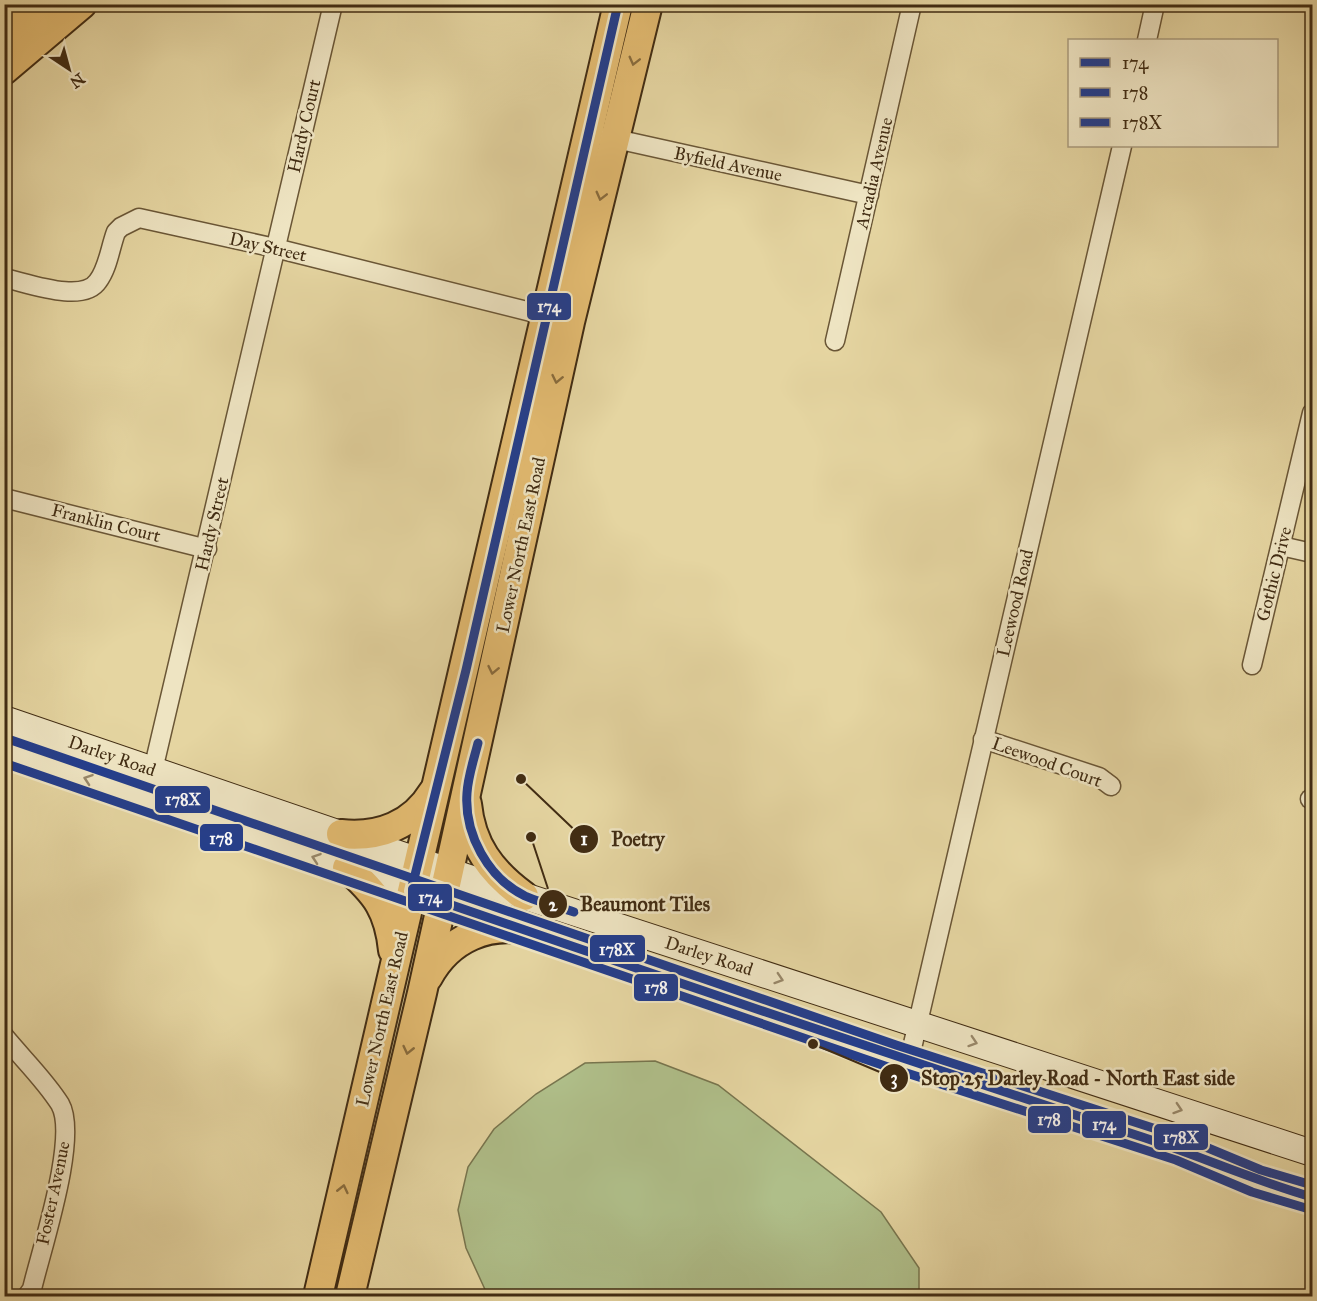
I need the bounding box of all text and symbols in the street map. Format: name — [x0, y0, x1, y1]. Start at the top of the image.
north arrow — [39, 39, 99, 99]
legend — [1068, 39, 1278, 147]
text: 174 — [1122, 52, 1149, 74]
one-way arrow — [628, 56, 641, 66]
text: N — [66, 69, 89, 93]
street label: Hardy Court — [283, 77, 326, 175]
text: 178 — [1122, 82, 1148, 104]
text: 178X — [1122, 112, 1162, 134]
street label: Arcadia Avenue — [850, 115, 897, 232]
street label: Byfield Avenue — [672, 142, 784, 186]
one-way arrow — [595, 191, 608, 201]
street label: Day Street — [227, 227, 309, 267]
line badge: 174 — [526, 292, 572, 321]
text: 174 — [537, 297, 562, 317]
one-way arrow — [552, 373, 565, 383]
street label: Lower North East Road — [492, 455, 550, 635]
street label: Hardy Street — [191, 474, 234, 573]
street label: Franklin Court — [49, 499, 163, 547]
street label: Gothic Drive — [1252, 524, 1296, 624]
street label: Leewood Road — [992, 547, 1038, 659]
one-way arrow — [488, 665, 501, 675]
street label: Darley Road — [65, 731, 159, 781]
street label: Leewood Court — [989, 732, 1106, 792]
one-way arrow — [83, 773, 94, 786]
line badge: 178X — [154, 785, 211, 814]
text: 178X — [165, 790, 201, 809]
callout: Poetry — [569, 820, 676, 858]
line badge: 178 — [199, 823, 244, 852]
text: Poetry — [611, 827, 666, 852]
text: 1 — [580, 828, 588, 850]
text: 178 — [209, 829, 233, 848]
one-way arrow — [311, 852, 322, 865]
line badge: 174 — [407, 883, 453, 912]
callout: Beaumont Tiles — [538, 885, 722, 923]
text: 174 — [418, 888, 443, 908]
text: Beaumont Tiles — [580, 892, 711, 916]
text: 2 — [549, 894, 559, 916]
street label: Lower North East Road — [351, 929, 413, 1109]
street label: Darley Road — [662, 931, 756, 981]
line badge: 178X — [589, 934, 646, 963]
text: 178X — [599, 940, 635, 959]
one-way arrow — [773, 972, 784, 984]
line badge: 178 — [633, 973, 679, 1002]
text: 178 — [644, 978, 668, 997]
one-way arrow — [967, 1035, 978, 1047]
one-way arrow — [403, 1045, 416, 1055]
callout: Stop 25 Darley Road - North East side — [879, 1059, 1247, 1097]
text: Stop 25 Darley Road - North East side — [921, 1066, 1236, 1091]
text: 3 — [890, 1067, 898, 1090]
one-way arrow — [1172, 1102, 1183, 1115]
line badge: 178 — [1027, 1105, 1072, 1134]
text: 178 — [1037, 1110, 1061, 1129]
line badge: 174 — [1081, 1110, 1127, 1139]
text: 174 — [1092, 1115, 1117, 1135]
line badge: 178X — [1153, 1123, 1209, 1151]
text: 178X — [1163, 1128, 1199, 1147]
street label: Foster Avenue — [31, 1139, 75, 1247]
one-way arrow — [335, 1184, 348, 1194]

